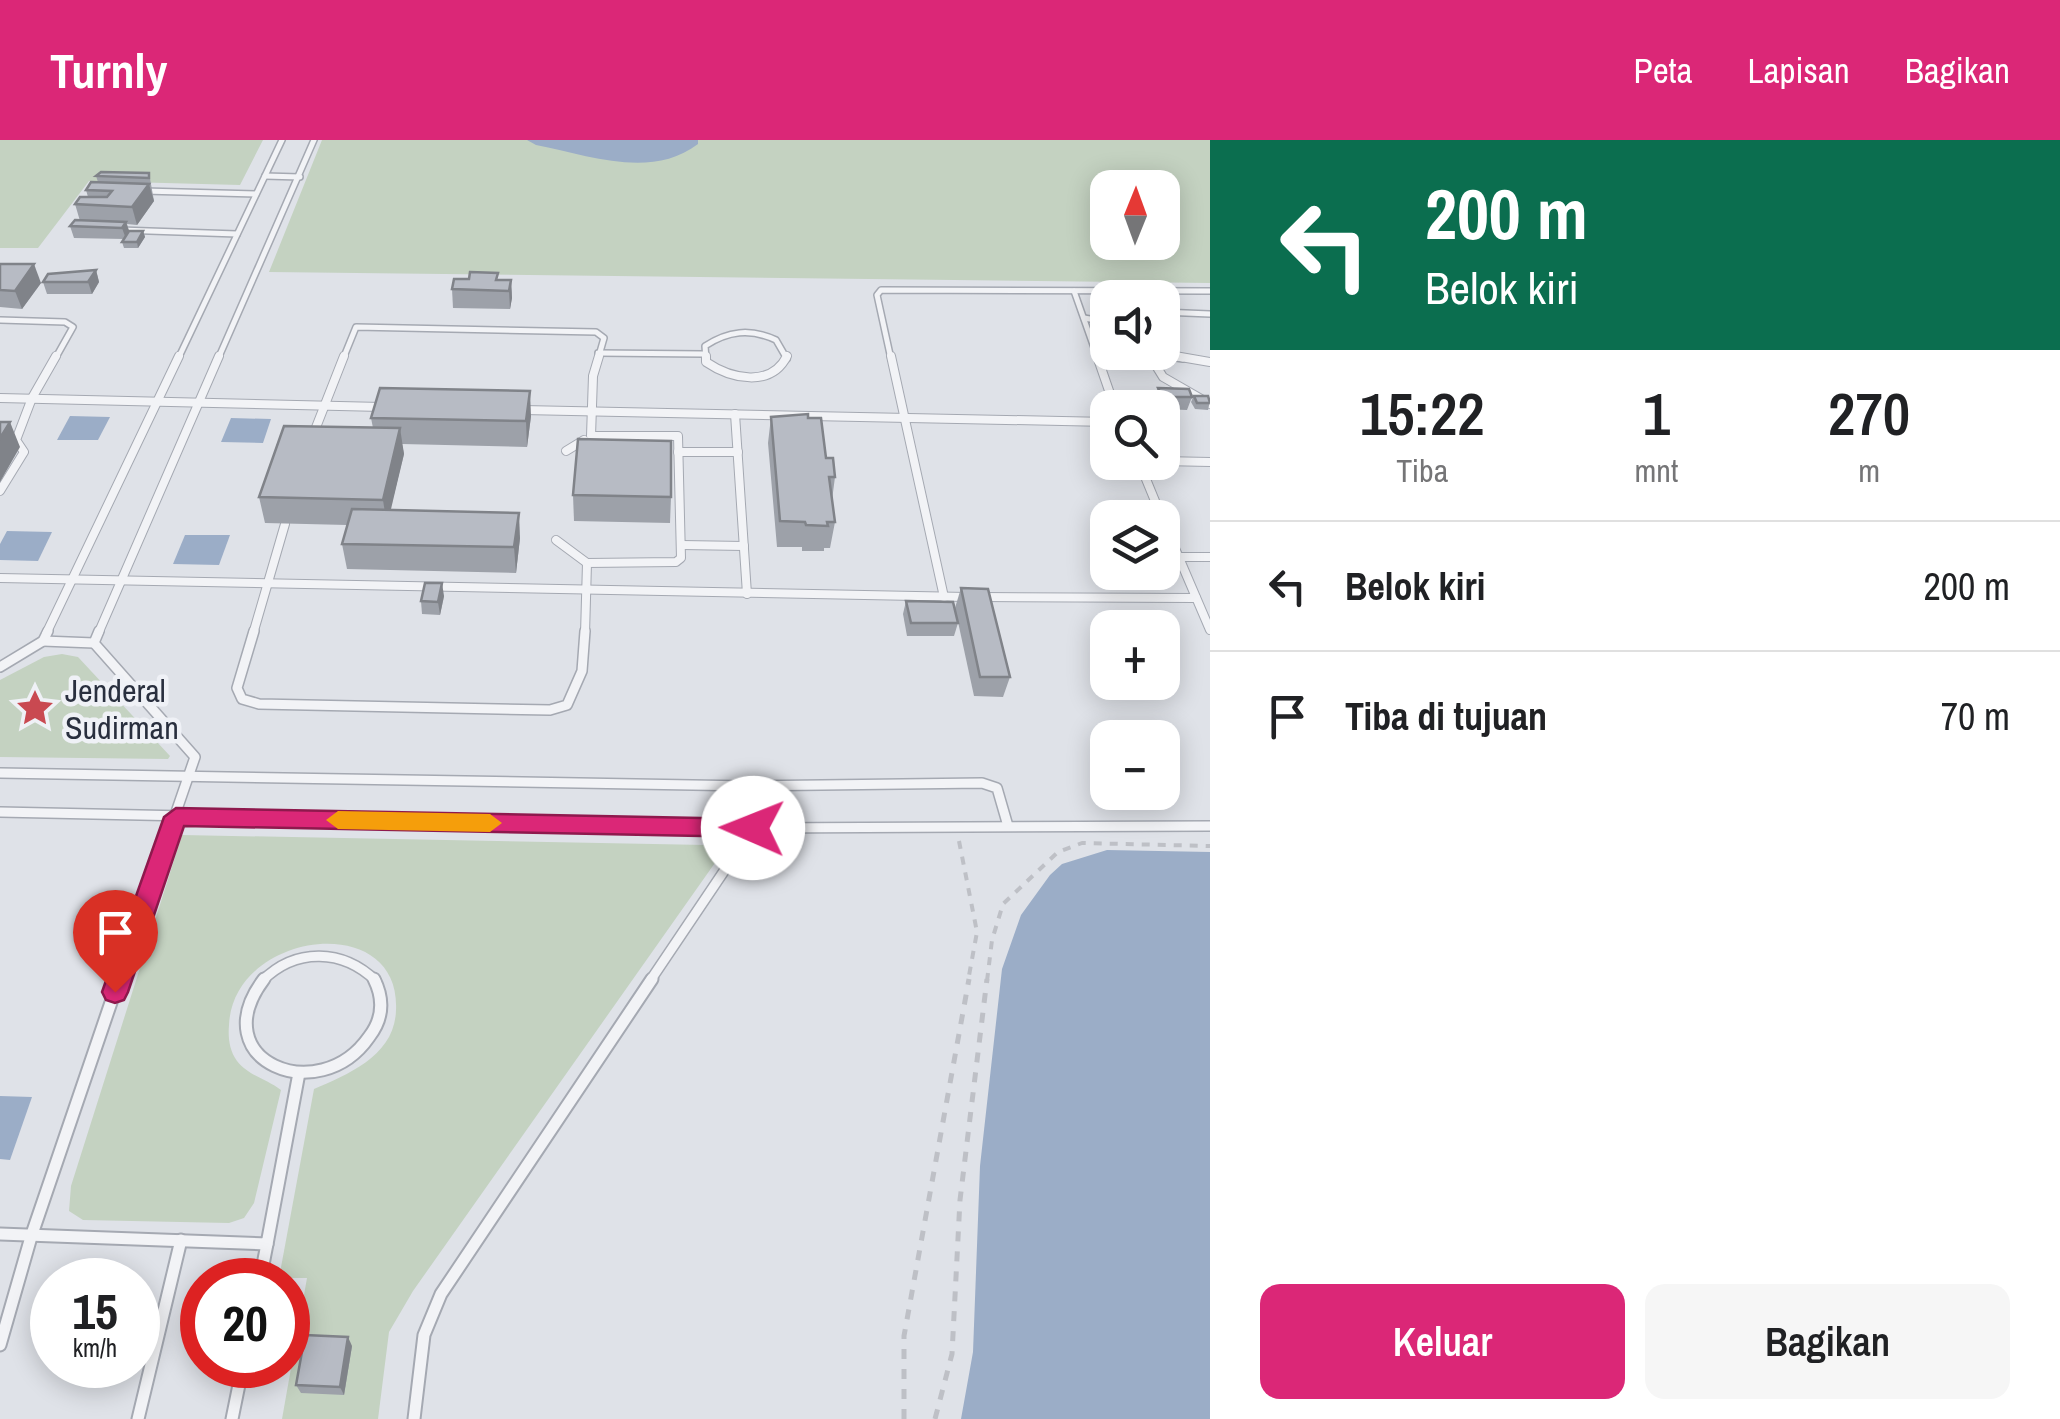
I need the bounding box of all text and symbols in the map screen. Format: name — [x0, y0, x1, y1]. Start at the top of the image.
text: Turnly — [50, 38, 167, 103]
text: Peta — [1633, 47, 1693, 94]
text: Lapisan — [1748, 47, 1850, 94]
text: Bagikan — [1905, 47, 2010, 94]
text: 200 m — [1425, 167, 1588, 261]
north arrow — [1090, 170, 1180, 260]
map controls — [1090, 170, 1180, 810]
icon: left — [1260, 180, 1390, 310]
text: Belok kiri — [1425, 257, 1579, 318]
button: sound — [1090, 280, 1180, 370]
text: 15:22 — [1360, 373, 1485, 454]
text: 1 — [1643, 373, 1670, 454]
text: 270 — [1828, 373, 1910, 454]
button: search — [1090, 390, 1180, 480]
text: Tiba — [1396, 449, 1448, 492]
text: mnt — [1635, 449, 1678, 492]
text: m — [1858, 449, 1880, 492]
button: layers — [1090, 500, 1180, 590]
icon: left — [1260, 559, 1315, 614]
text: Belok kiri — [1345, 561, 1485, 612]
text: 200 m — [1923, 561, 2010, 612]
button: + — [1090, 610, 1180, 700]
place label: Jenderal Sudirman — [65, 669, 179, 749]
place icon: Jenderal Sudirman — [14, 687, 56, 729]
icon: arrive — [1260, 689, 1315, 744]
text: Tiba di tujuan — [1345, 691, 1547, 742]
text: 70 m — [1941, 691, 2010, 742]
button: − — [1090, 720, 1180, 810]
position arrow — [701, 776, 805, 880]
pin — [73, 890, 158, 993]
icon: arrive — [88, 905, 143, 960]
speed limit sign: 20 — [180, 1258, 310, 1388]
text: 15 — [72, 1277, 118, 1345]
button: Keluar — [1260, 1284, 1625, 1399]
button: Bagikan — [1645, 1284, 2010, 1399]
text: km/h — [73, 1331, 117, 1365]

